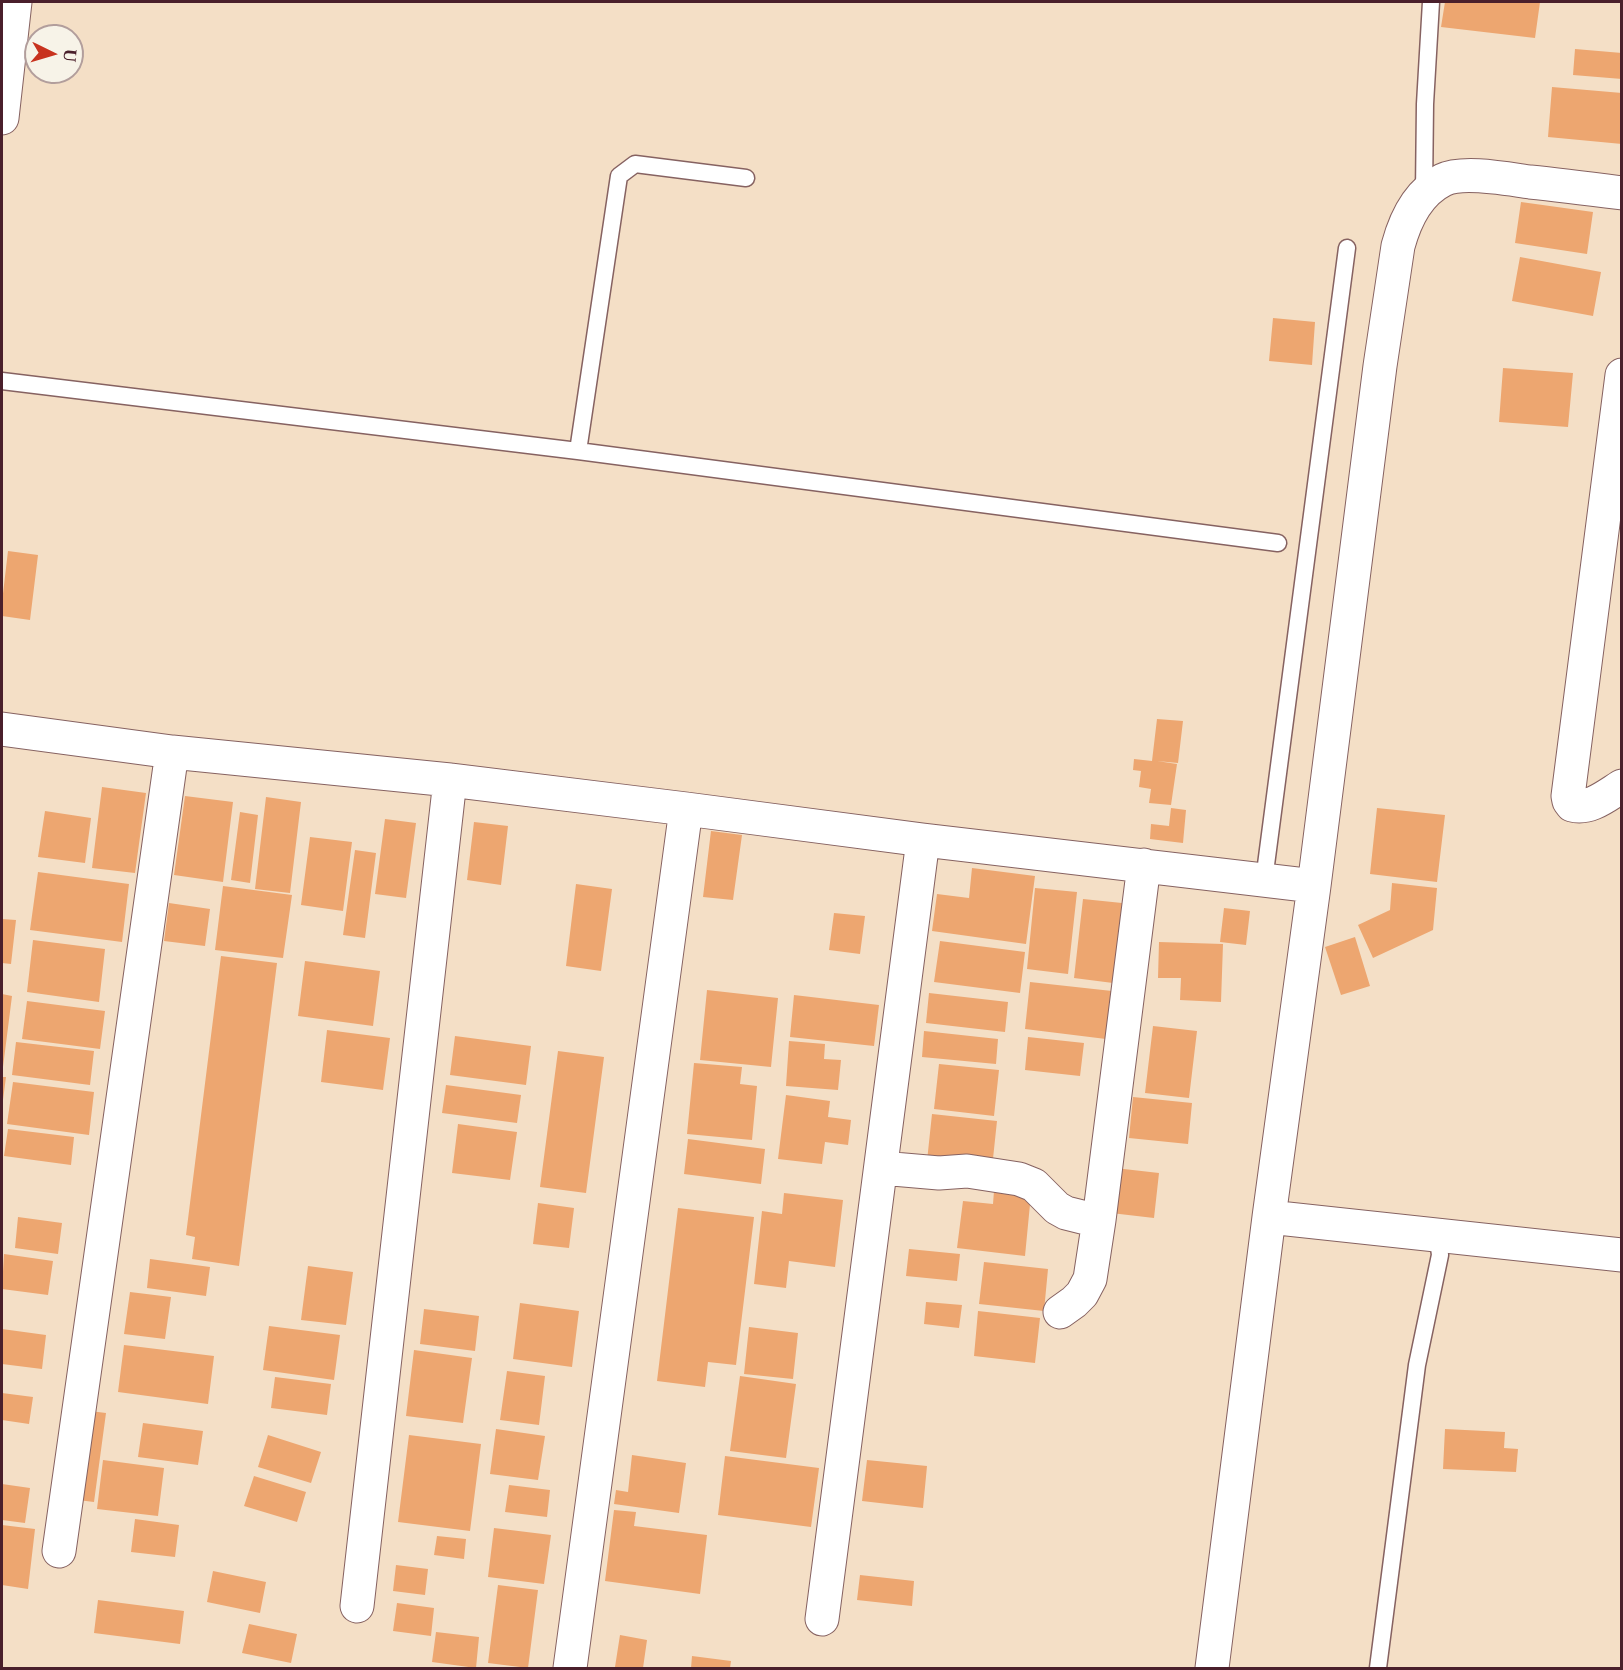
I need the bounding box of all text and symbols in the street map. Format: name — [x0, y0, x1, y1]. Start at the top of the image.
north arrow — [24, 24, 84, 84]
text: U — [59, 48, 80, 63]

